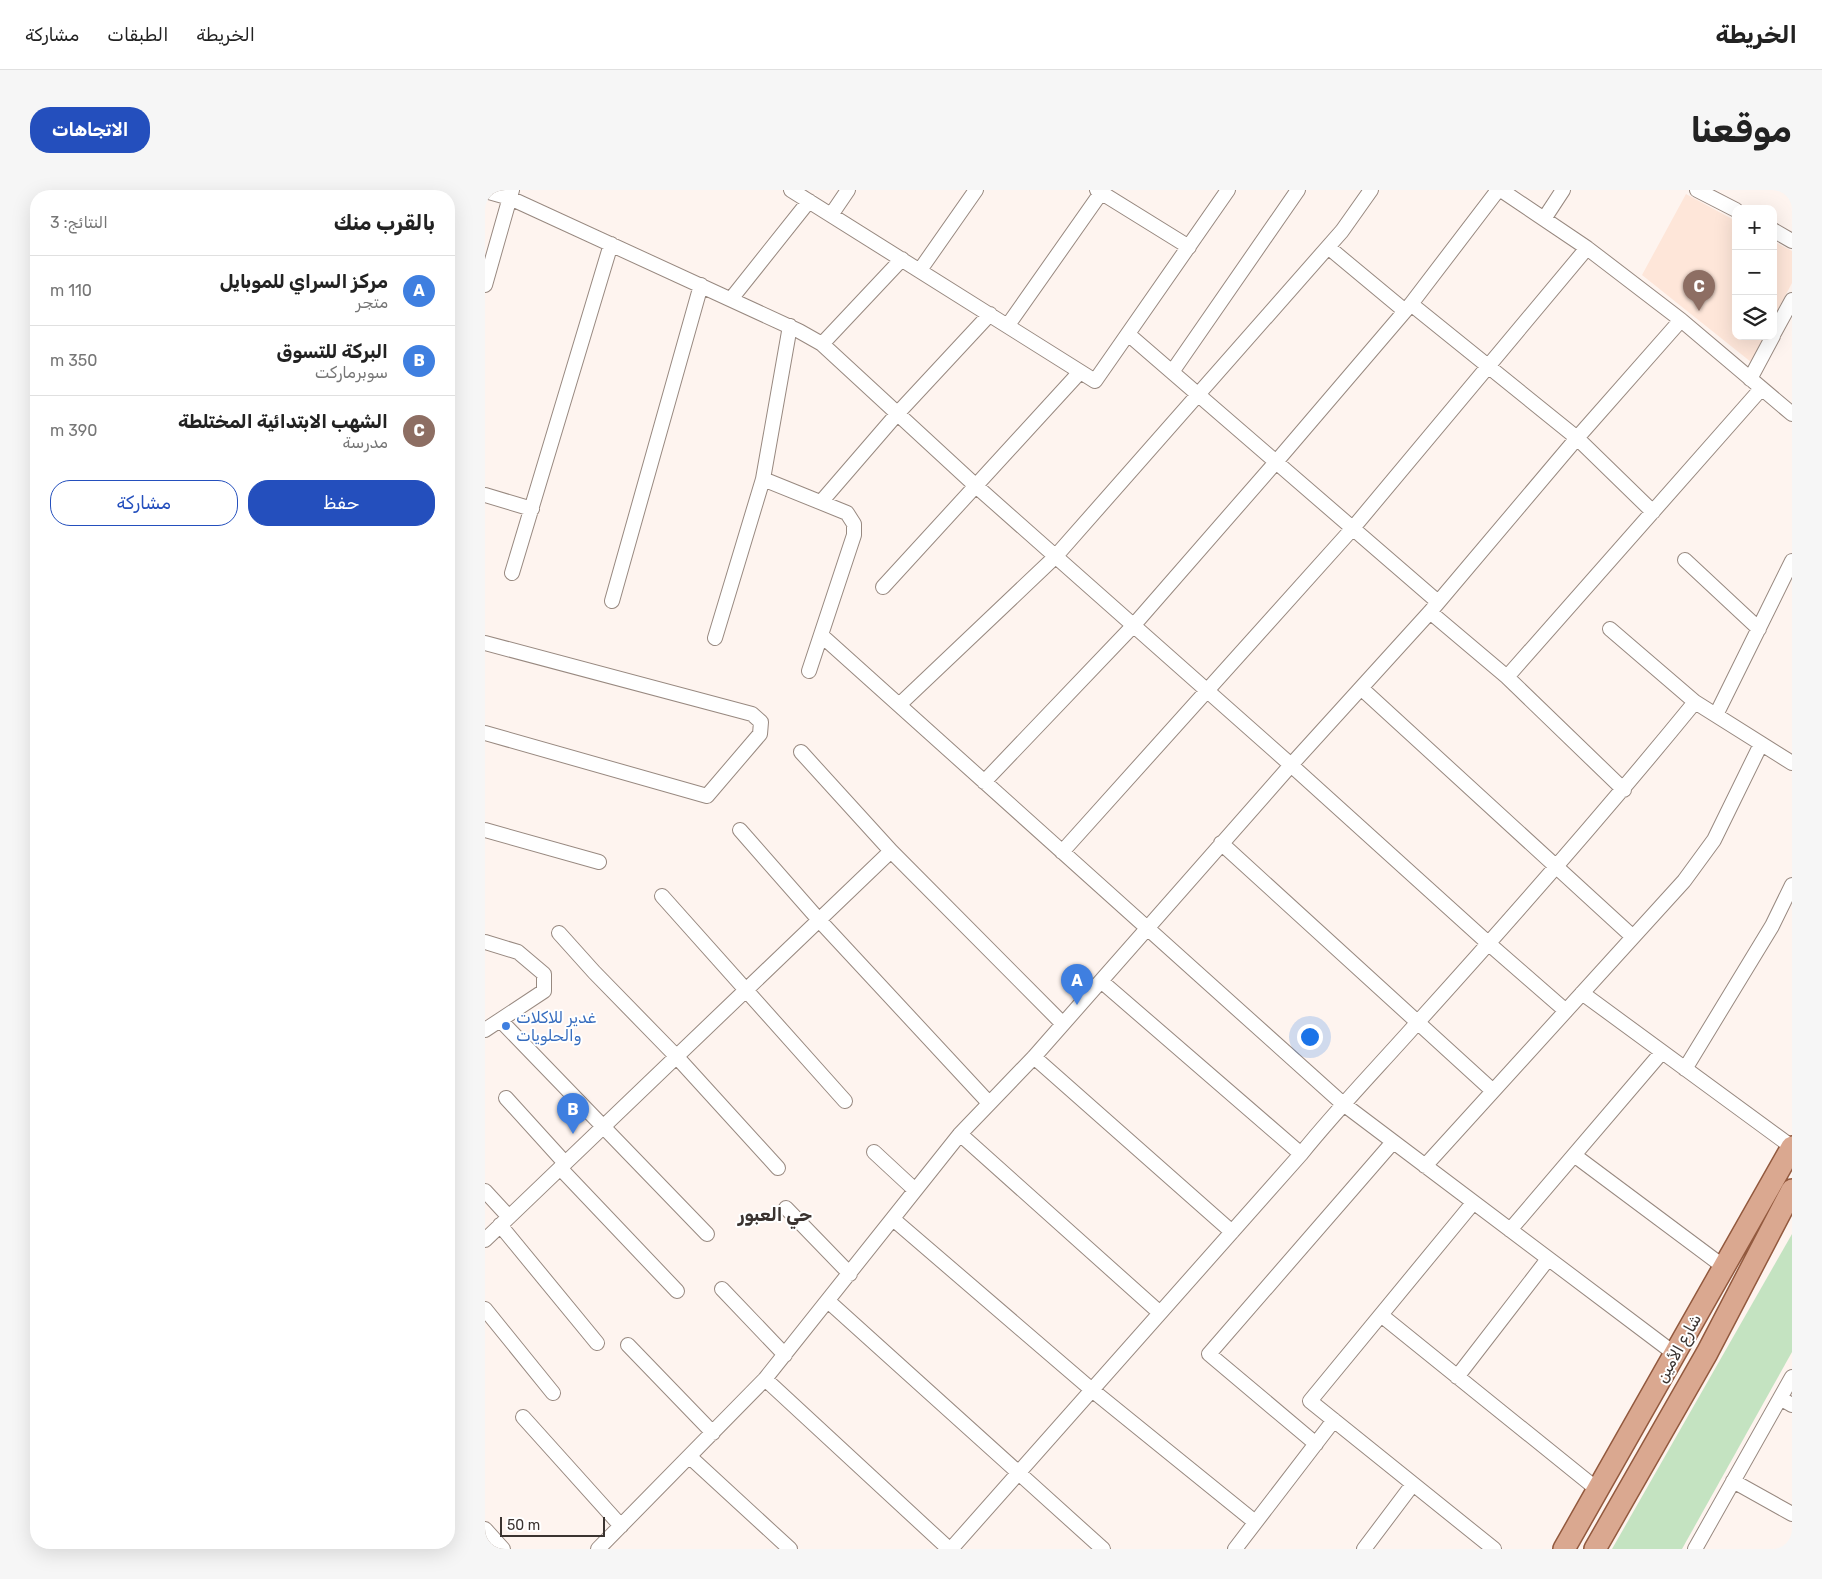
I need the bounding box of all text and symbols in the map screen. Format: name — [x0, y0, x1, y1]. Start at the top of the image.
text: الخريطة — [1716, 21, 1797, 49]
text: مشاركة — [25, 24, 79, 46]
text: الطبقات — [107, 24, 168, 46]
text: الخريطة — [196, 24, 255, 46]
button: الاتجاهات — [30, 107, 150, 153]
text: موقعنا — [1690, 109, 1792, 151]
map controls — [1732, 205, 1777, 340]
button: + — [1732, 205, 1777, 250]
text: بالقرب منك — [334, 210, 435, 235]
text: النتائج: 3 — [50, 213, 108, 232]
button: − — [1732, 250, 1777, 295]
text: مركز السراي للموبايل — [220, 270, 388, 293]
pin: C — [1683, 270, 1715, 311]
text: 110 m — [50, 281, 92, 300]
text: A — [413, 281, 425, 300]
text: متجر — [356, 293, 388, 312]
button: layers — [1732, 295, 1777, 340]
text: البركة للتسوق — [276, 340, 388, 363]
text: 350 m — [50, 351, 97, 370]
text: B — [413, 351, 425, 370]
text: سوبرماركت — [315, 363, 388, 382]
text: الشهب الابتدائية المختلطة — [178, 410, 388, 433]
text: 390 m — [50, 421, 97, 440]
text: C — [413, 421, 425, 440]
text: مدرسة — [343, 433, 388, 452]
button: مشاركة — [50, 480, 238, 526]
button: حفظ — [248, 480, 435, 526]
pin: A — [1061, 964, 1093, 1005]
place label: غدير للاكلات والحلويات — [516, 1008, 597, 1046]
marker: غدير للاكلات والحلويات — [500, 1020, 512, 1032]
your location — [1297, 1024, 1323, 1050]
pin: B — [557, 1093, 589, 1134]
district label: حي العبور — [737, 1204, 812, 1229]
street label: شارع الأمين — [1652, 1311, 1707, 1387]
scale bar — [500, 1514, 605, 1537]
text: 50 m — [507, 1517, 540, 1534]

